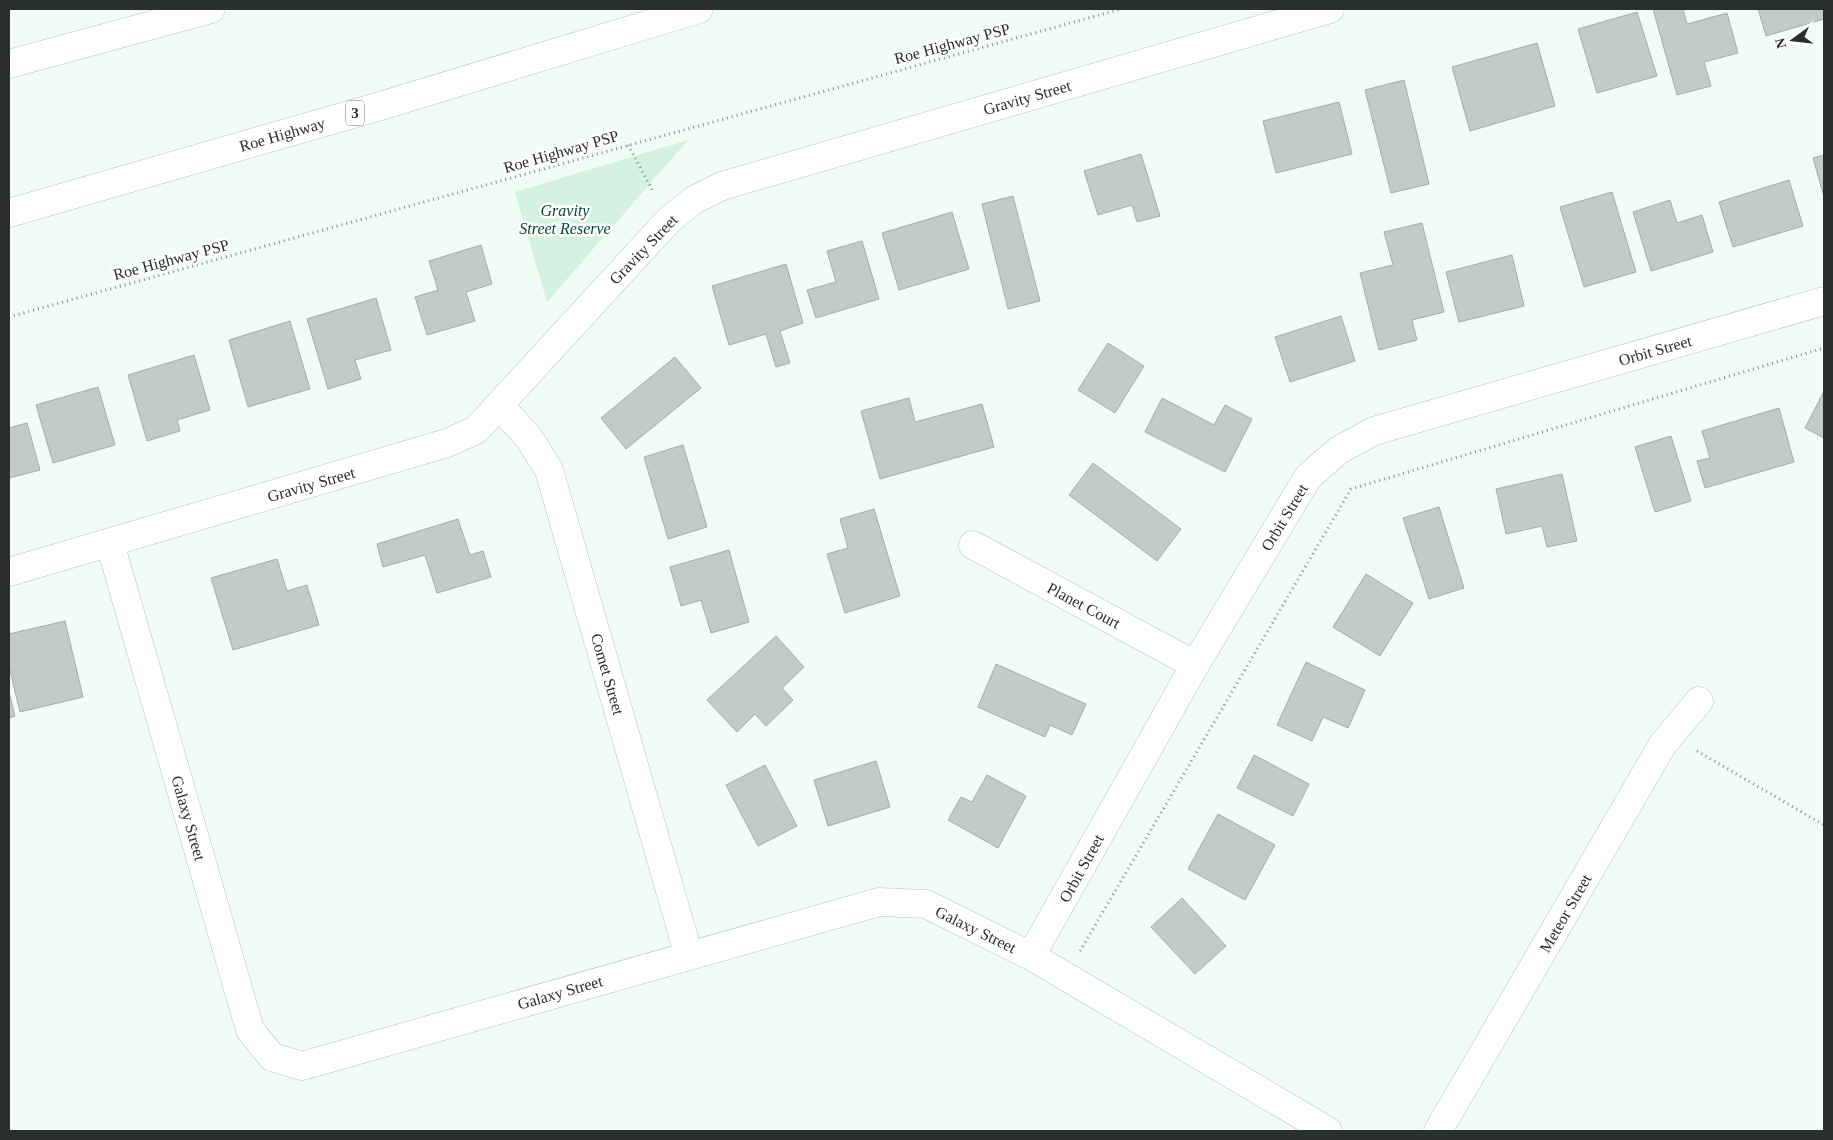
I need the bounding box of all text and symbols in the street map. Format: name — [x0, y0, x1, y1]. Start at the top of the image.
north arrow — [1768, 15, 1818, 65]
street label: Roe Highway PSP — [892, 20, 1012, 68]
text: N — [1772, 36, 1789, 50]
street label: Gravity Street — [981, 77, 1074, 119]
road number: 3 — [346, 100, 364, 126]
street label: Roe Highway — [237, 114, 327, 156]
street label: Roe Highway PSP — [502, 127, 621, 177]
park label: Gravity Street Reserve — [519, 202, 611, 237]
street label: Gravity Street — [606, 211, 682, 288]
street label: Roe Highway PSP — [111, 236, 231, 284]
street label: Orbit Street — [1617, 332, 1694, 369]
street label: Gravity Street — [265, 464, 358, 506]
street label: Orbit Street — [1258, 480, 1311, 554]
street label: Planet Court — [1044, 579, 1124, 632]
street label: Comet Street — [588, 631, 627, 717]
street label: Galaxy Street — [167, 774, 209, 863]
street label: Orbit Street — [1056, 831, 1107, 905]
street label: Meteor Street — [1536, 871, 1595, 955]
street label: Galaxy Street — [932, 903, 1019, 957]
street label: Galaxy Street — [516, 972, 605, 1014]

